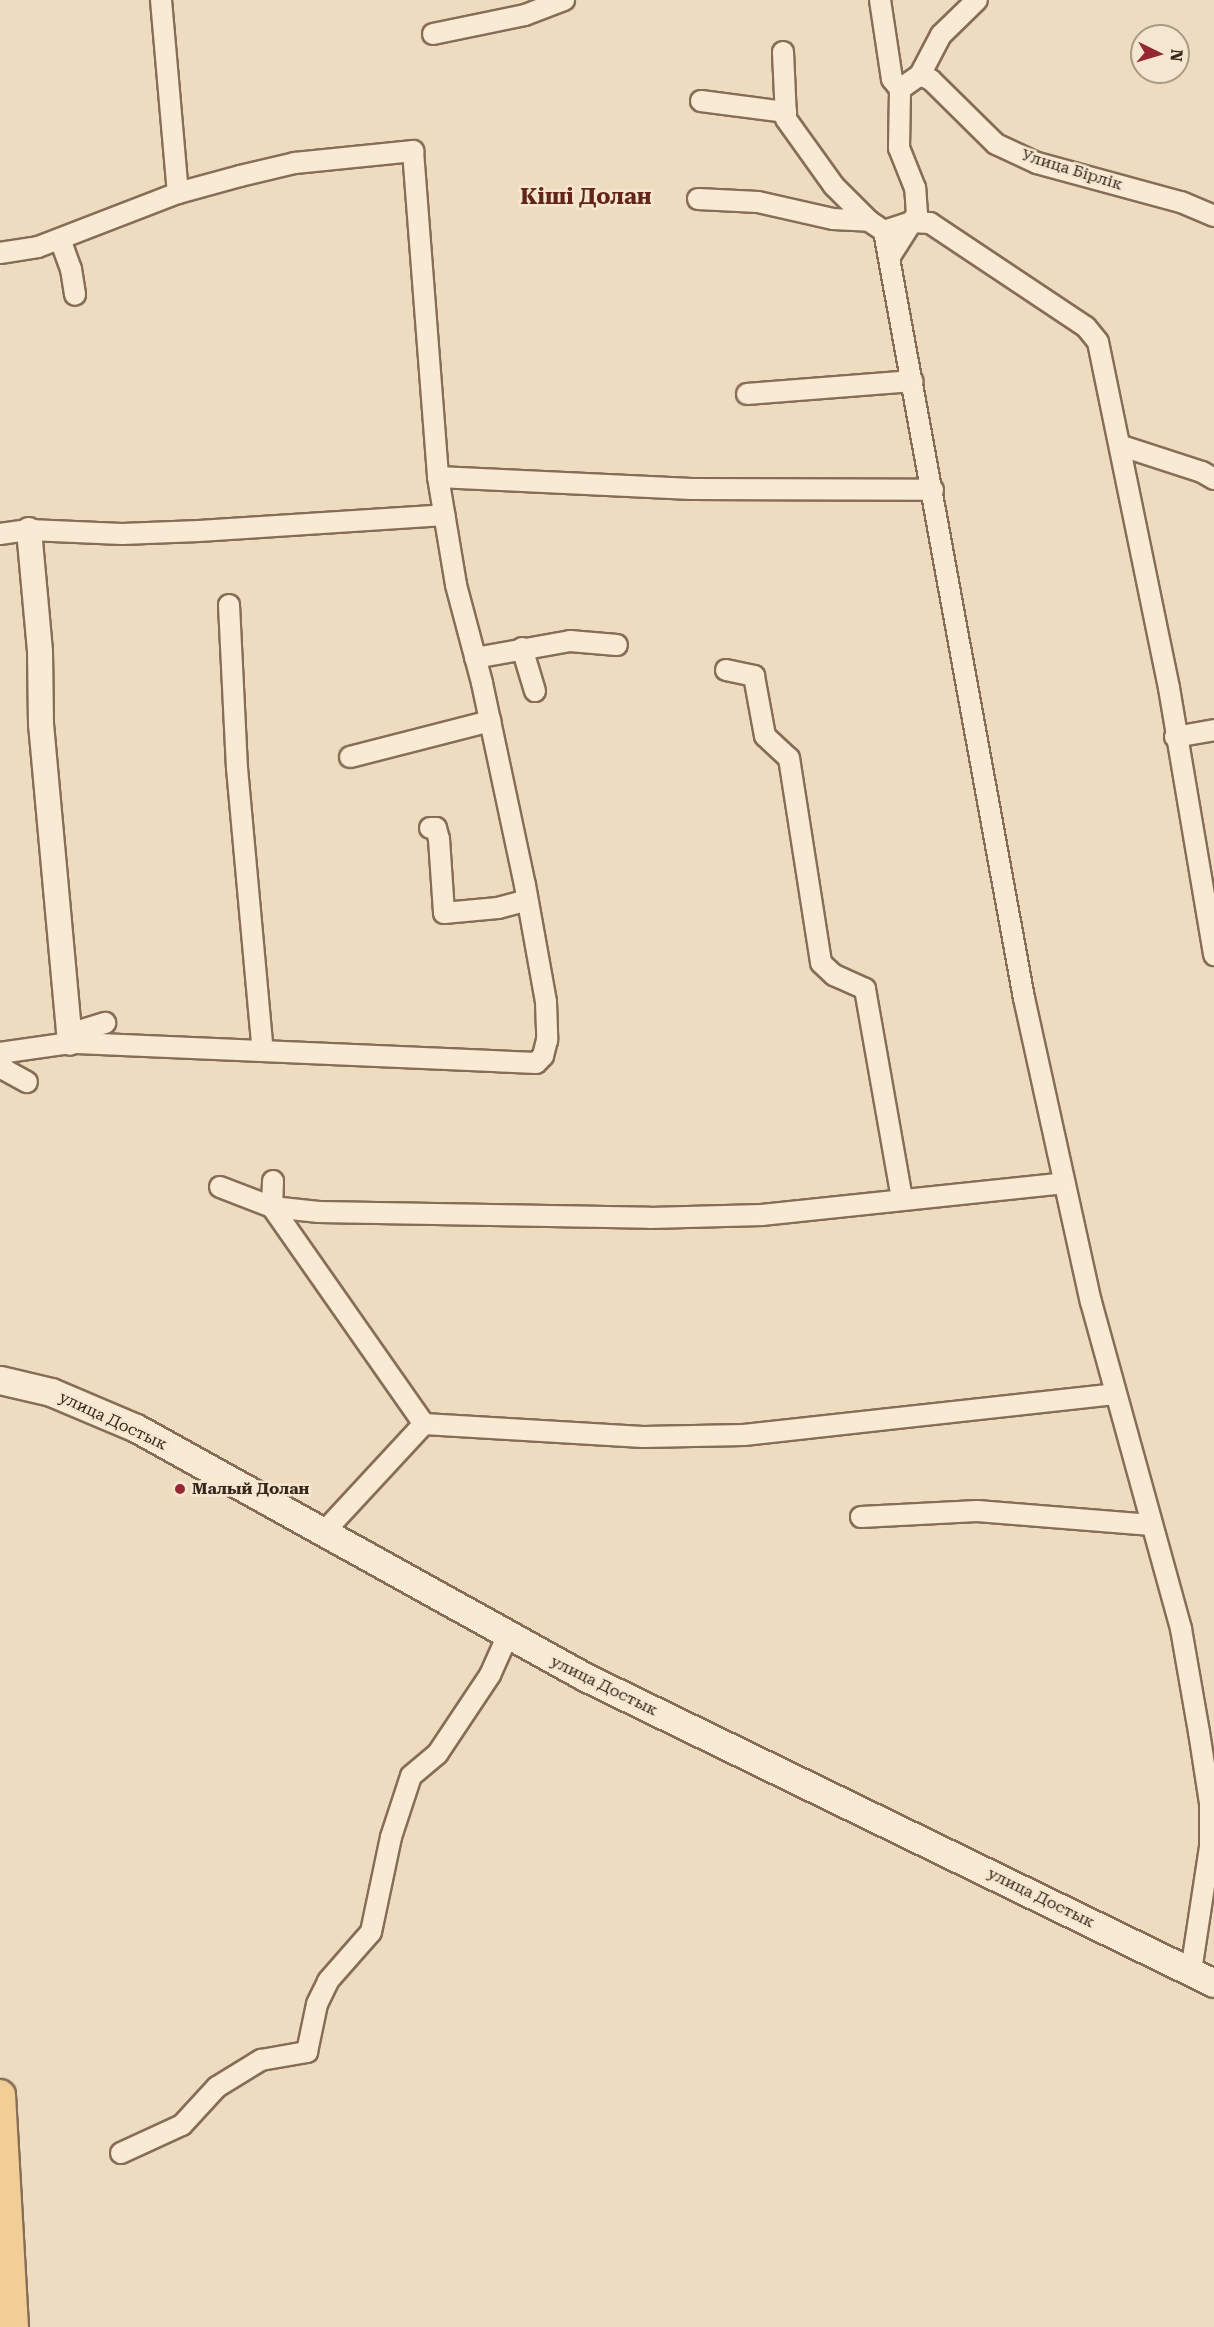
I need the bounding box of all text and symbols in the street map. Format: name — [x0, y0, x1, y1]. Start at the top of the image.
north arrow — [1130, 24, 1190, 84]
text: N — [1166, 48, 1186, 62]
street label: Улица Бірлік — [1019, 145, 1125, 195]
district label: Кіші Долан — [520, 184, 652, 210]
street label: улица Достык — [56, 1388, 170, 1454]
place label: Малый Долан — [192, 1479, 309, 1499]
marker: Малый Долан — [173, 1482, 187, 1496]
street label: улица Достык — [547, 1652, 661, 1720]
street label: улица Достык — [984, 1864, 1098, 1932]

